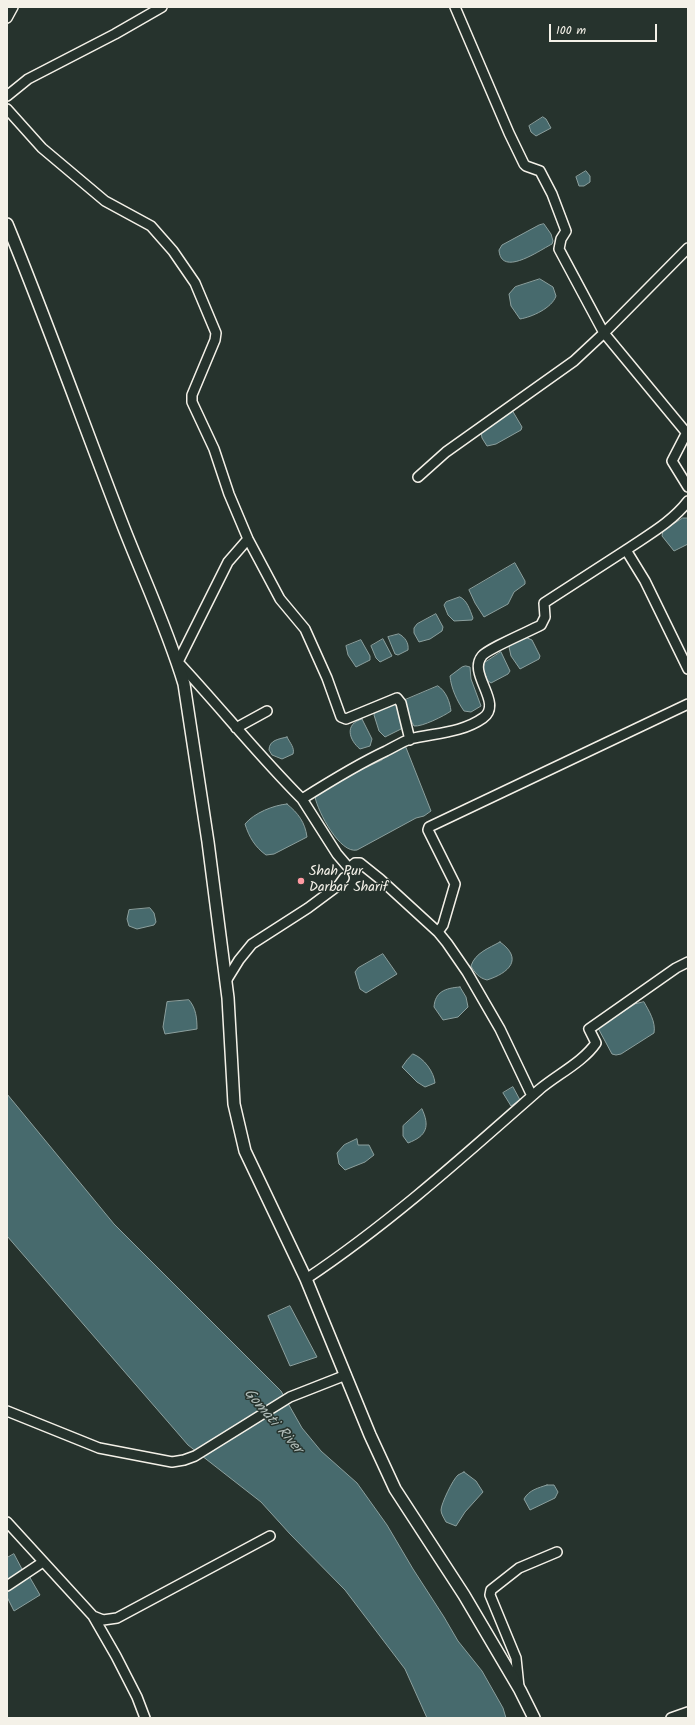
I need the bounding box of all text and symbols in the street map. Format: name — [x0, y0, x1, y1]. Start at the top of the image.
scale bar — [551, 16, 659, 42]
text: 100 m — [556, 21, 586, 40]
place label: Shah Pur Darbar Sharif — [309, 865, 388, 898]
marker: Shah Pur Darbar Sharif — [296, 876, 306, 886]
water label: Gomati River — [239, 1386, 305, 1458]

